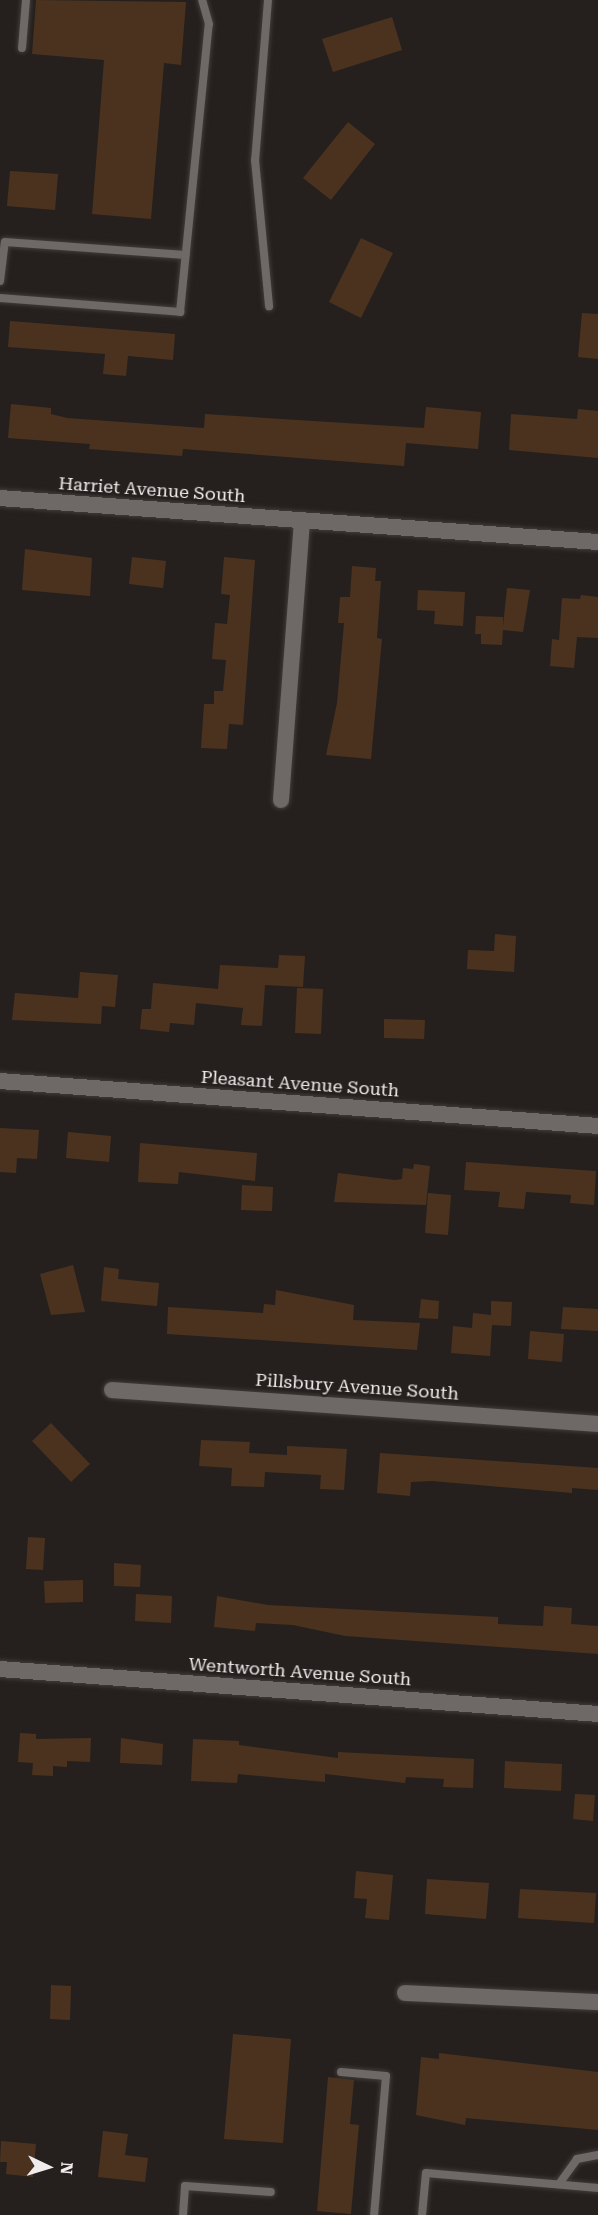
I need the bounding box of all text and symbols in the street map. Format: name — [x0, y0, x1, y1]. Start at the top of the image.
street label: Harriet Avenue South — [58, 473, 246, 507]
street label: Pleasant Avenue South — [200, 1066, 400, 1102]
street label: Pillsbury Avenue South — [254, 1369, 460, 1405]
street label: Wentworth Avenue South — [188, 1653, 412, 1691]
north arrow — [18, 2137, 78, 2197]
text: N — [57, 2161, 76, 2175]

